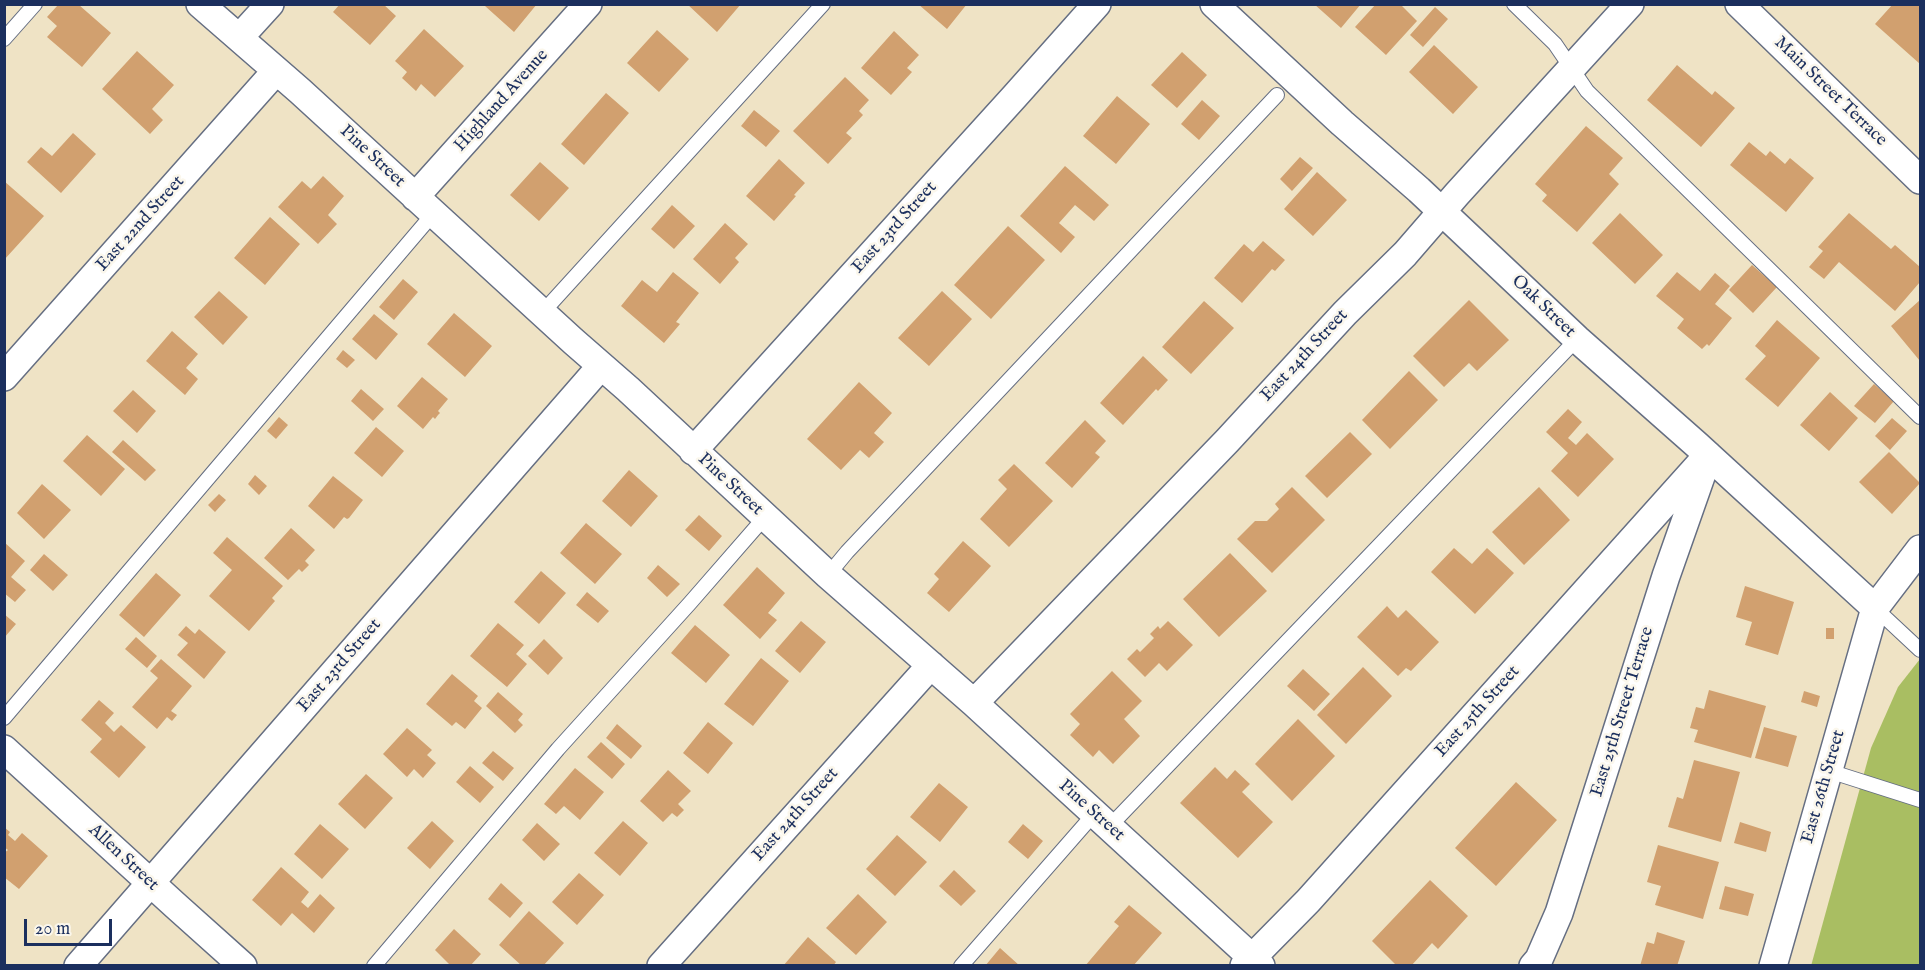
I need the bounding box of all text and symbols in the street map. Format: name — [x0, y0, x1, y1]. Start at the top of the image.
street label: Main Street Terrace — [1769, 33, 1891, 151]
street label: Highland Avenue — [450, 45, 554, 157]
street label: Pine Street — [335, 121, 409, 193]
street label: East 22nd Street — [92, 172, 190, 276]
street label: East 23rd Street — [848, 177, 942, 279]
street label: Oak Street — [1506, 271, 1580, 343]
street label: East 24th Street — [1257, 305, 1353, 407]
street label: Pine Street — [693, 449, 767, 521]
street label: East 23rd Street — [294, 615, 386, 717]
street label: East 25th Street Terrace — [1587, 624, 1659, 800]
street label: East 25th Street — [1431, 662, 1525, 762]
street label: East 26th Street — [1797, 728, 1851, 846]
street label: East 24th Street — [748, 764, 844, 866]
street label: Pine Street — [1053, 776, 1129, 846]
street label: Allen Street — [83, 820, 163, 896]
scale bar — [27, 907, 116, 945]
text: 20 m — [35, 918, 70, 941]

